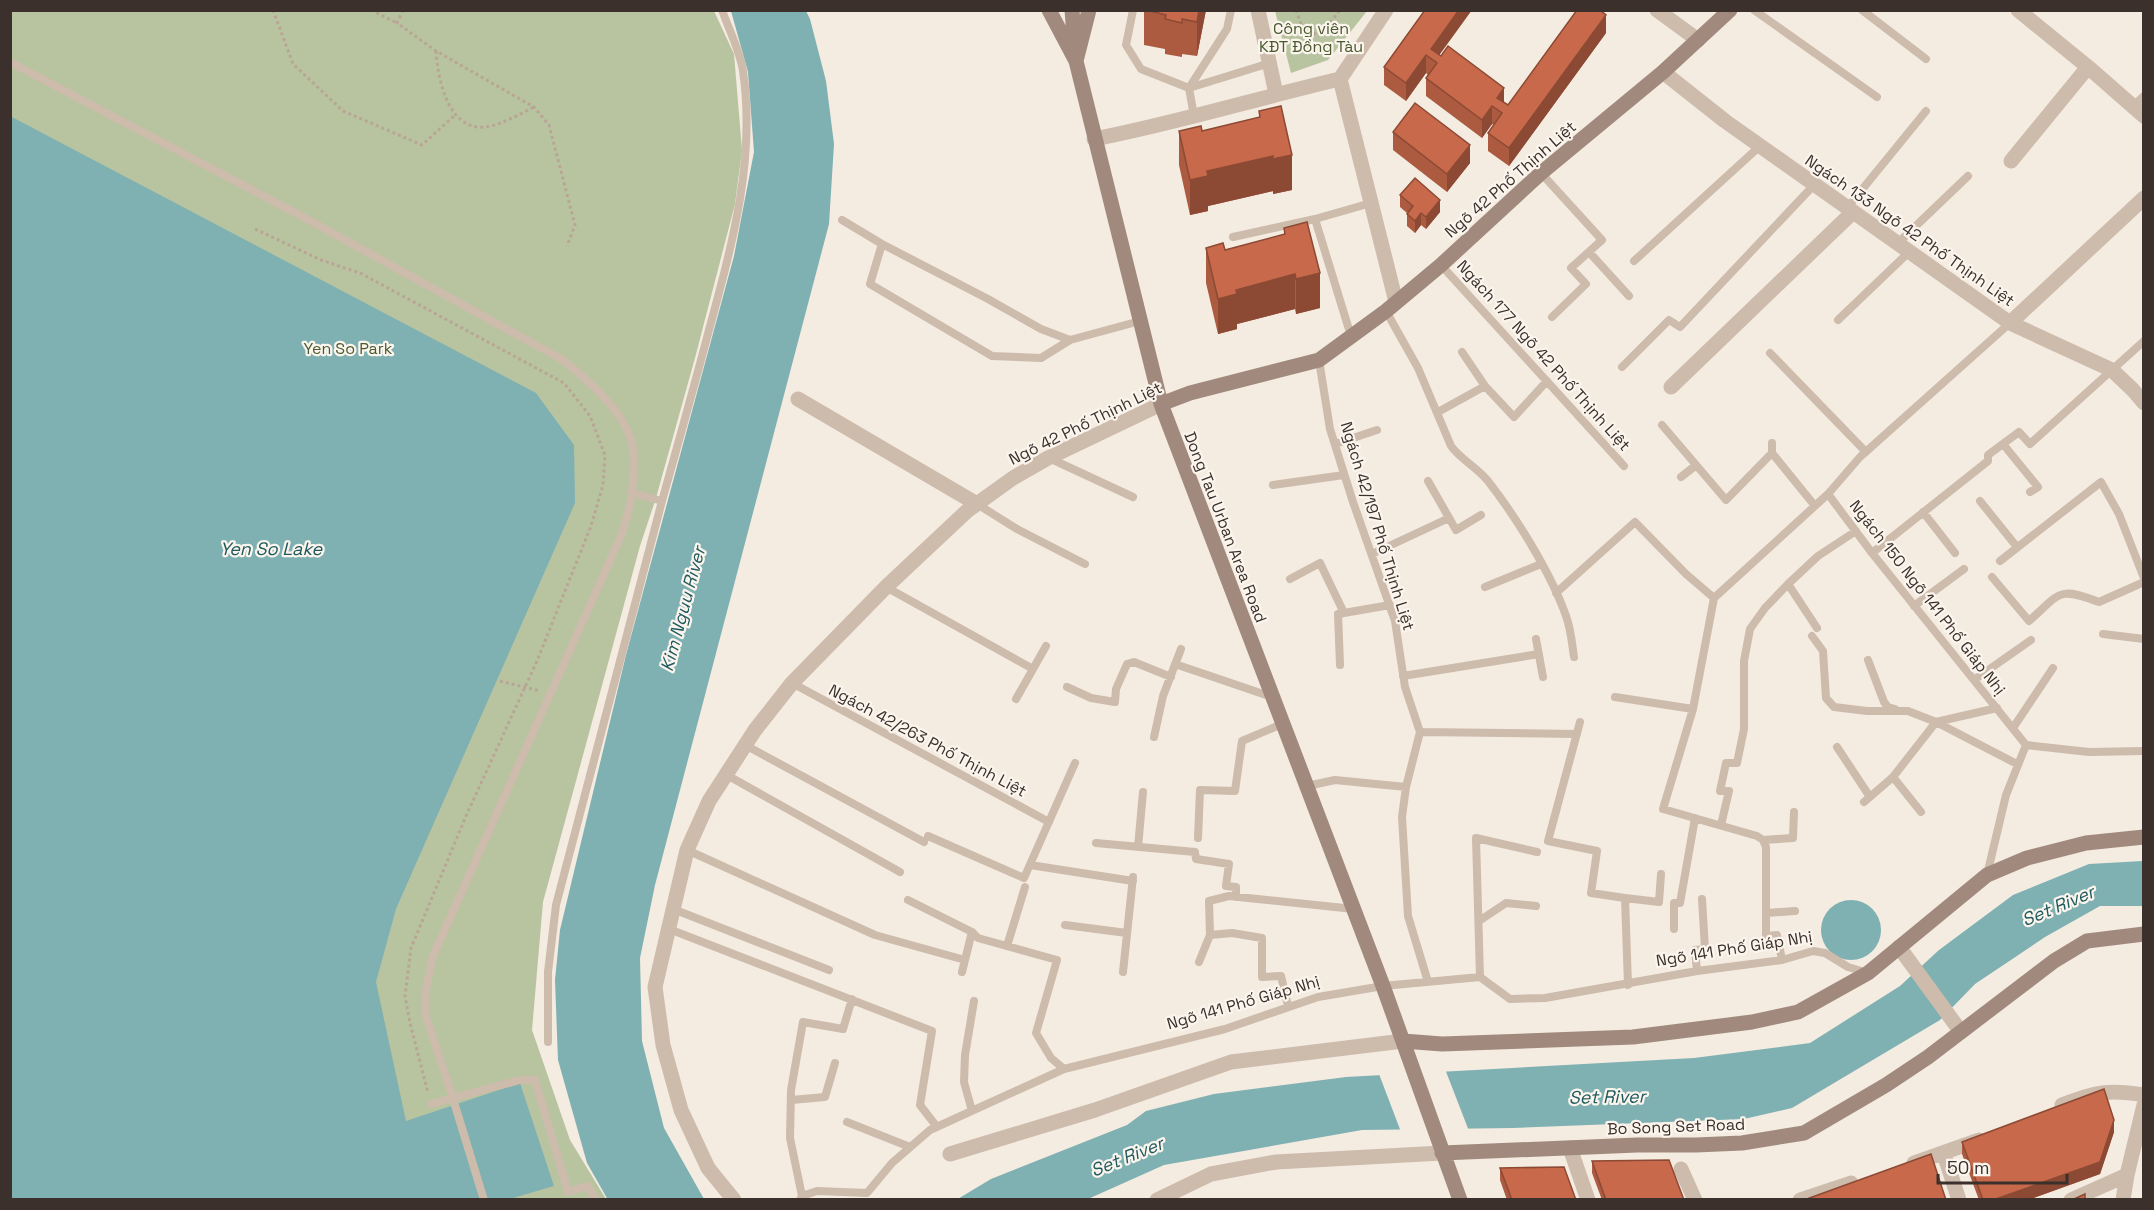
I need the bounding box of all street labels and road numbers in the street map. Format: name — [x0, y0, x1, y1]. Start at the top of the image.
street label: Ngõ 42 Phố Thịnh Liệt — [1440, 116, 1581, 242]
street label: Ngách 133 Ngõ 42 Phố Thịnh Liệt — [1801, 150, 2019, 311]
street label: Ngách 177 Ngõ 42 Phố Thịnh Liệt — [1452, 255, 1635, 455]
street label: Ngõ 42 Phố Thịnh Liệt — [1005, 377, 1165, 470]
street label: Ngách 42/197 Phố Thịnh Liệt — [1336, 419, 1419, 633]
street label: Dong Tau Urban Area Road — [1179, 429, 1272, 626]
street label: Ngách 150 Ngõ 141 Phố Giáp Nhị — [1845, 496, 2010, 699]
street label: Ngách 42/263 Phố Thịnh Liệt — [825, 679, 1030, 802]
street label: Ngõ 141 Phố Giáp Nhị — [1654, 926, 1814, 971]
street label: Ngõ 141 Phố Giáp Nhị — [1164, 971, 1322, 1034]
street label: Bo Song Set Road — [1607, 1114, 1745, 1139]

